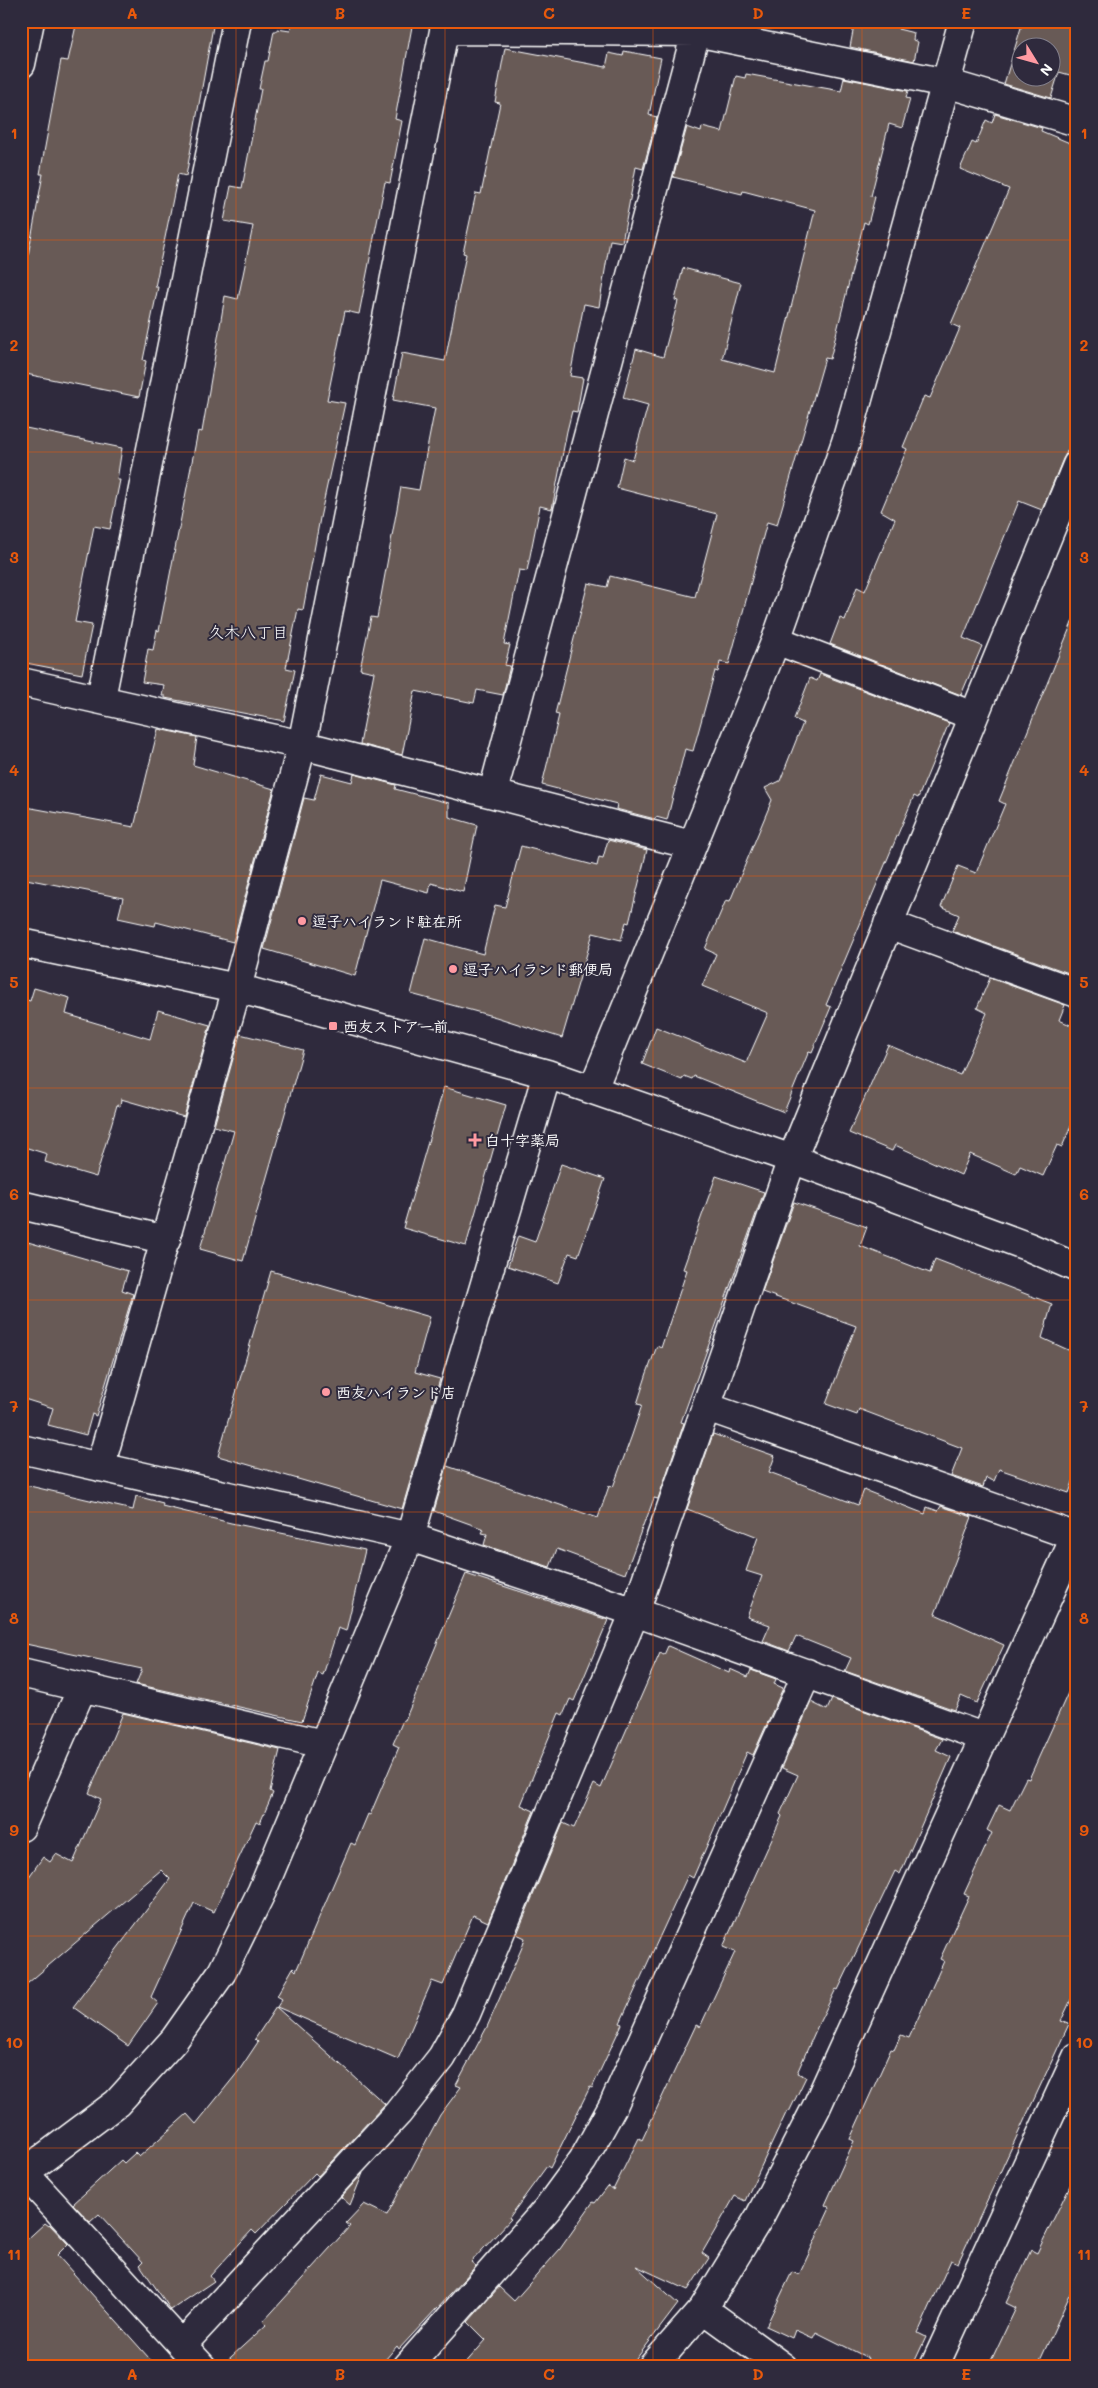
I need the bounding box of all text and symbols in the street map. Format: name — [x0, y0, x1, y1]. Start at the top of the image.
text: A — [126, 2, 138, 23]
text: B — [335, 2, 345, 23]
text: C — [543, 2, 555, 23]
text: D — [752, 2, 764, 23]
text: E — [961, 2, 971, 23]
north arrow — [1010, 38, 1060, 88]
text: N — [1036, 60, 1058, 80]
text: 1 — [10, 122, 18, 143]
text: 1 — [1080, 122, 1088, 143]
text: 2 — [10, 334, 19, 355]
text: 2 — [1080, 334, 1089, 355]
text: 3 — [9, 546, 19, 567]
text: 3 — [1079, 546, 1089, 567]
district label: 久木八丁目 — [208, 621, 288, 642]
text: 4 — [9, 759, 19, 780]
text: 4 — [1079, 759, 1089, 780]
place label: 逗子ハイランド駐在所 — [312, 911, 462, 931]
marker: 逗子ハイランド駐在所 — [296, 915, 308, 927]
place label: 逗子ハイランド郵便局 — [463, 959, 613, 979]
marker: 逗子ハイランド郵便局 — [447, 963, 459, 975]
text: 5 — [9, 971, 19, 992]
text: 5 — [1079, 971, 1089, 992]
place label: 西友ストアー前 — [343, 1016, 449, 1036]
marker: 西友ストアー前 — [327, 1020, 339, 1032]
place label: 白十字薬局 — [485, 1130, 560, 1150]
marker: 白十字薬局 — [469, 1134, 481, 1146]
text: 6 — [9, 1183, 19, 1204]
text: 6 — [1079, 1183, 1089, 1204]
place label: 西友ハイランド店 — [336, 1382, 456, 1402]
marker: 西友ハイランド店 — [320, 1386, 332, 1398]
text: 7 — [10, 1395, 19, 1416]
text: 7 — [1080, 1395, 1089, 1416]
text: 8 — [9, 1607, 19, 1628]
text: 8 — [1079, 1607, 1089, 1628]
text: 9 — [9, 1819, 19, 1840]
text: 9 — [1079, 1819, 1089, 1840]
text: 10 — [5, 2031, 23, 2052]
text: 10 — [1075, 2031, 1093, 2052]
text: 11 — [7, 2243, 21, 2264]
text: 11 — [1077, 2243, 1091, 2264]
text: A — [126, 2363, 138, 2384]
text: B — [335, 2363, 345, 2384]
text: C — [543, 2363, 555, 2384]
text: D — [752, 2363, 764, 2384]
text: E — [961, 2363, 971, 2384]

